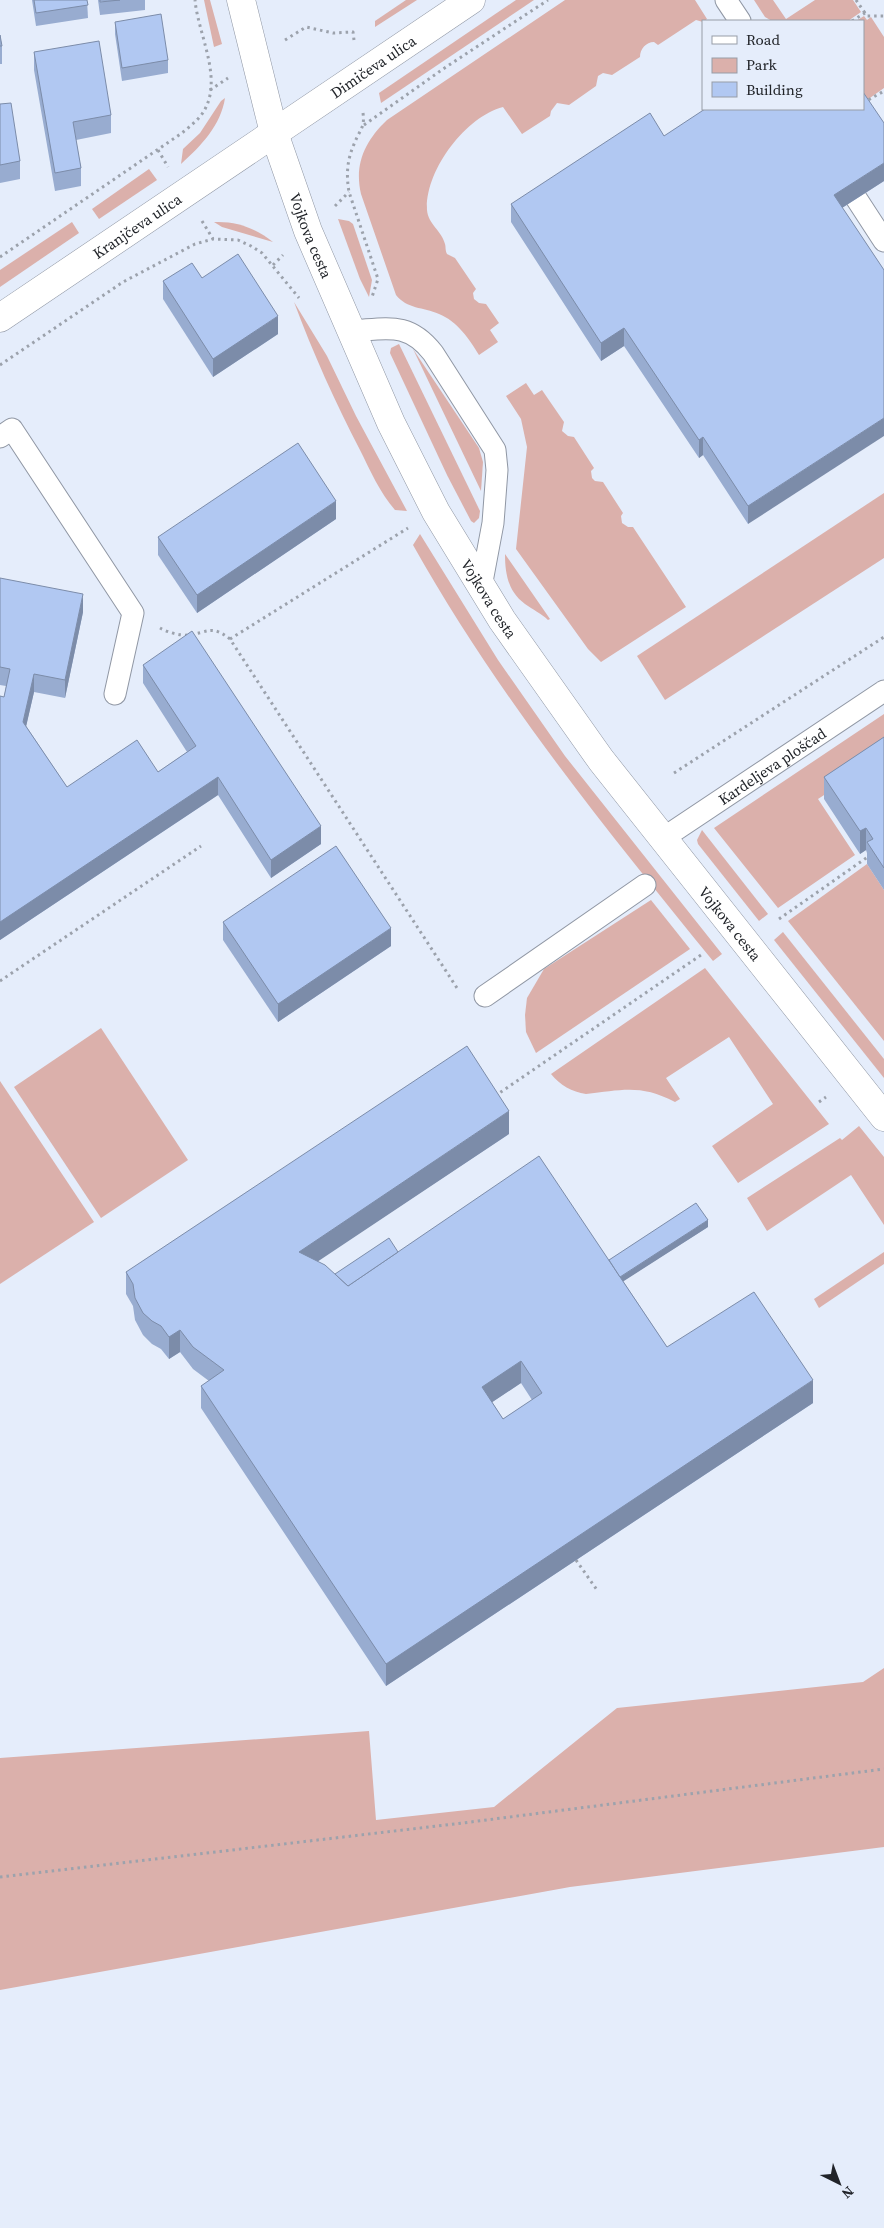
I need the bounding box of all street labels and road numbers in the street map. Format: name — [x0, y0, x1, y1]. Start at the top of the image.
street label: Dimičeva ulica — [326, 30, 420, 103]
street label: Kranjčeva ulica — [88, 188, 186, 263]
street label: Vojkova cesta — [285, 190, 338, 282]
street label: Vojkova cesta — [456, 555, 522, 643]
street label: Kardeljeva ploščad — [714, 722, 830, 809]
street label: Vojkova cesta — [694, 881, 767, 965]

